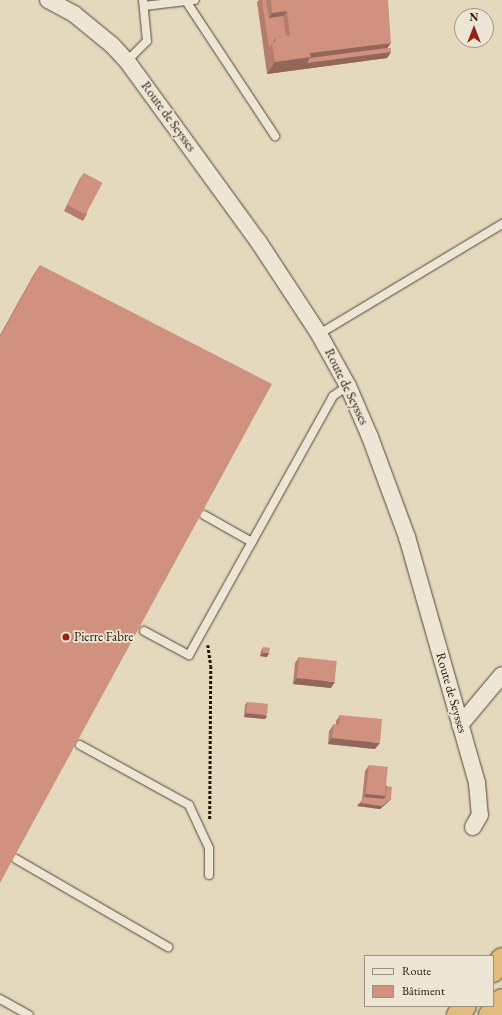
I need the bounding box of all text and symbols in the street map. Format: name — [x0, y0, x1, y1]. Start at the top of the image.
north arrow — [454, 8, 494, 48]
text: N — [470, 10, 478, 24]
street label: Route de Seysses — [137, 79, 199, 155]
street label: Route de Seysses — [321, 346, 371, 428]
place label: Pierre Fabre — [74, 629, 133, 645]
marker: Pierre Fabre — [61, 632, 71, 642]
street label: Route de Seysses — [432, 651, 470, 735]
legend — [364, 955, 494, 1007]
text: Route — [402, 963, 431, 979]
text: Bâtiment — [402, 983, 445, 999]

